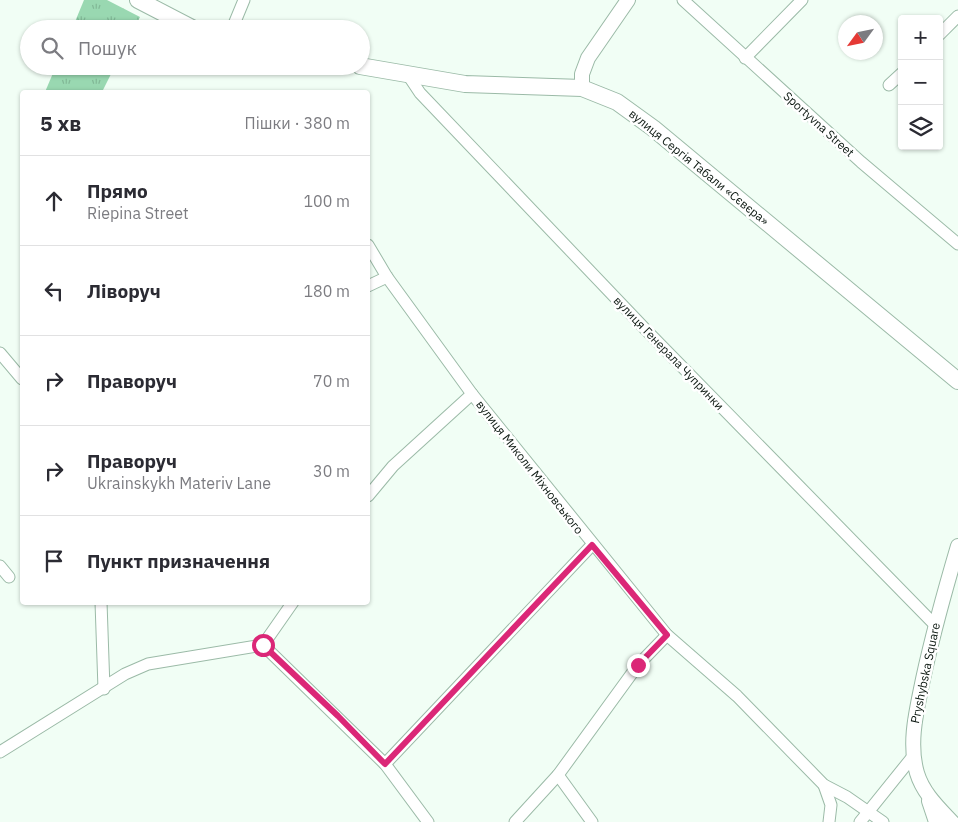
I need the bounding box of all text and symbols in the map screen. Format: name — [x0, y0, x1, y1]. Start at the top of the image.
north arrow — [838, 15, 883, 60]
map controls — [898, 15, 943, 150]
button: + — [898, 15, 943, 60]
search box — [20, 20, 370, 75]
icon: search — [38, 34, 66, 62]
text: Пошук — [78, 36, 137, 60]
button: − — [898, 60, 943, 105]
street label: Sportyvna Street — [780, 88, 858, 160]
button: layers — [898, 105, 943, 150]
street label: вулиця Сергія Табали «Сєвєра» — [626, 106, 772, 228]
text: 5 хв — [40, 109, 81, 137]
text: Пішки · 380 m — [245, 113, 350, 133]
text: Прямо — [87, 179, 148, 203]
icon: ahead — [40, 187, 68, 215]
text: 100 m — [303, 191, 350, 211]
text: Riepina Street — [87, 203, 189, 223]
icon: left — [40, 277, 68, 305]
text: Ліворуч — [87, 279, 161, 303]
text: 180 m — [303, 281, 350, 301]
street label: вулиця Генерала Чупринки — [611, 293, 727, 413]
icon: right — [40, 367, 68, 395]
text: Праворуч — [87, 369, 177, 393]
text: 70 m — [313, 371, 350, 391]
street label: вулиця Миколи Міхновського — [473, 397, 587, 537]
text: Праворуч — [87, 449, 177, 473]
icon: right — [40, 457, 68, 485]
text: 30 m — [313, 461, 350, 481]
text: Ukrainskykh Materiv Lane — [87, 473, 271, 493]
icon: arrive — [40, 547, 68, 575]
text: Пункт призначення — [87, 549, 270, 573]
street label: Pryshybska Square — [907, 621, 943, 725]
route start — [252, 634, 275, 657]
route end — [627, 654, 650, 677]

